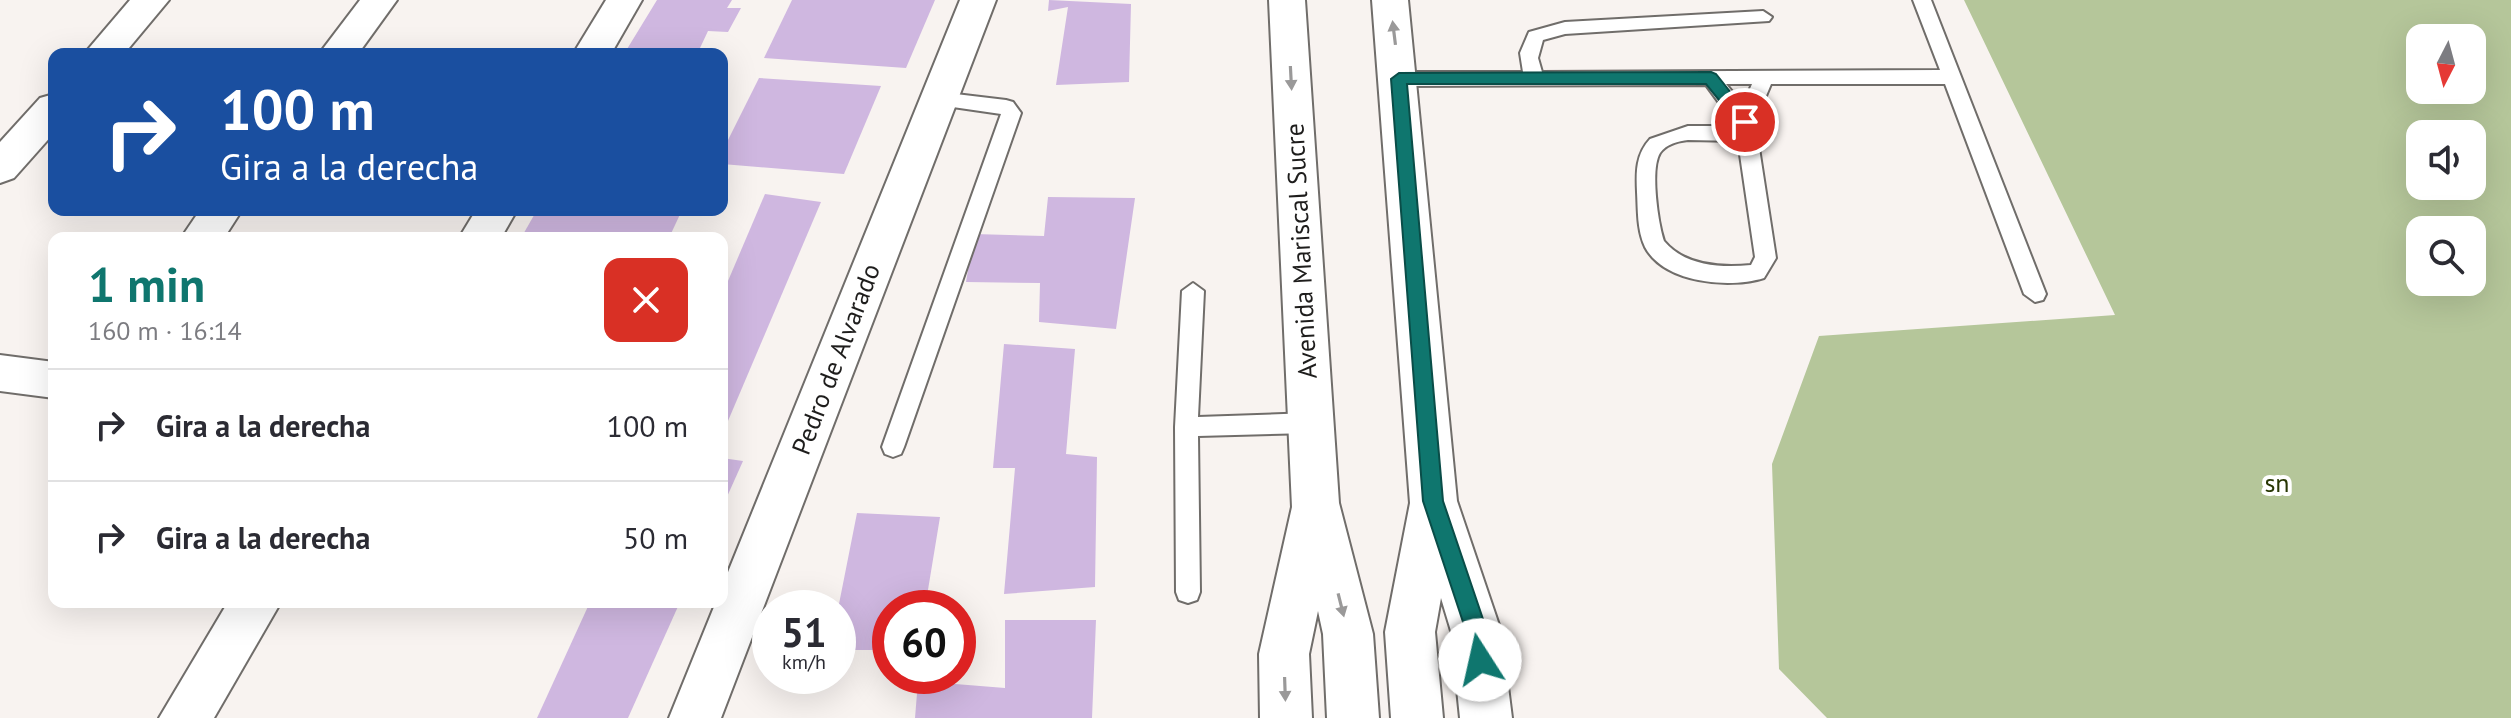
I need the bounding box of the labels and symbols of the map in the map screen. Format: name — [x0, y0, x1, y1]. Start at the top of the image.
one-way arrow — [1387, 20, 1400, 45]
north arrow — [2406, 24, 2486, 104]
one-way arrow — [1285, 66, 1298, 91]
pin — [1711, 88, 1779, 156]
street label: Avenida Mariscal Sucre — [1277, 122, 1324, 380]
street label: Pedro de Alvarado — [784, 259, 887, 459]
park label: sn — [2264, 466, 2290, 499]
speed limit sign: 60 — [872, 590, 976, 694]
one-way arrow — [1335, 593, 1348, 618]
position arrow — [1438, 618, 1522, 702]
one-way arrow — [1279, 677, 1292, 702]

